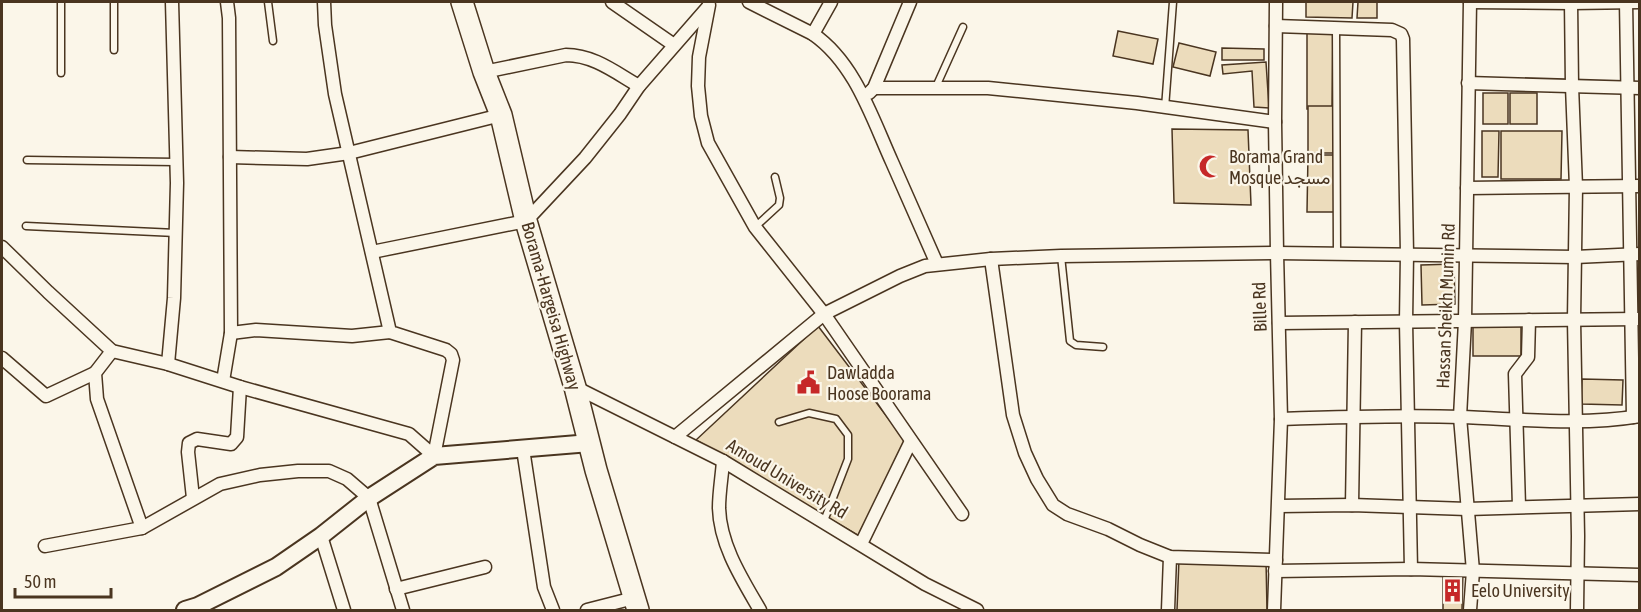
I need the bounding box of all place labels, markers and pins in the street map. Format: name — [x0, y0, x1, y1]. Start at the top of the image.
place label: Borama Grand Mosque مسجد — [1229, 146, 1330, 188]
mosque icon: Borama Grand Mosque مسجد — [1198, 154, 1224, 180]
place label: Dawladda Hoose Boorama — [827, 362, 931, 404]
public building icon: Dawladda Hoose Boorama — [796, 370, 822, 396]
building icon: Eelo University — [1440, 578, 1466, 604]
place label: Eelo University — [1471, 580, 1570, 601]

